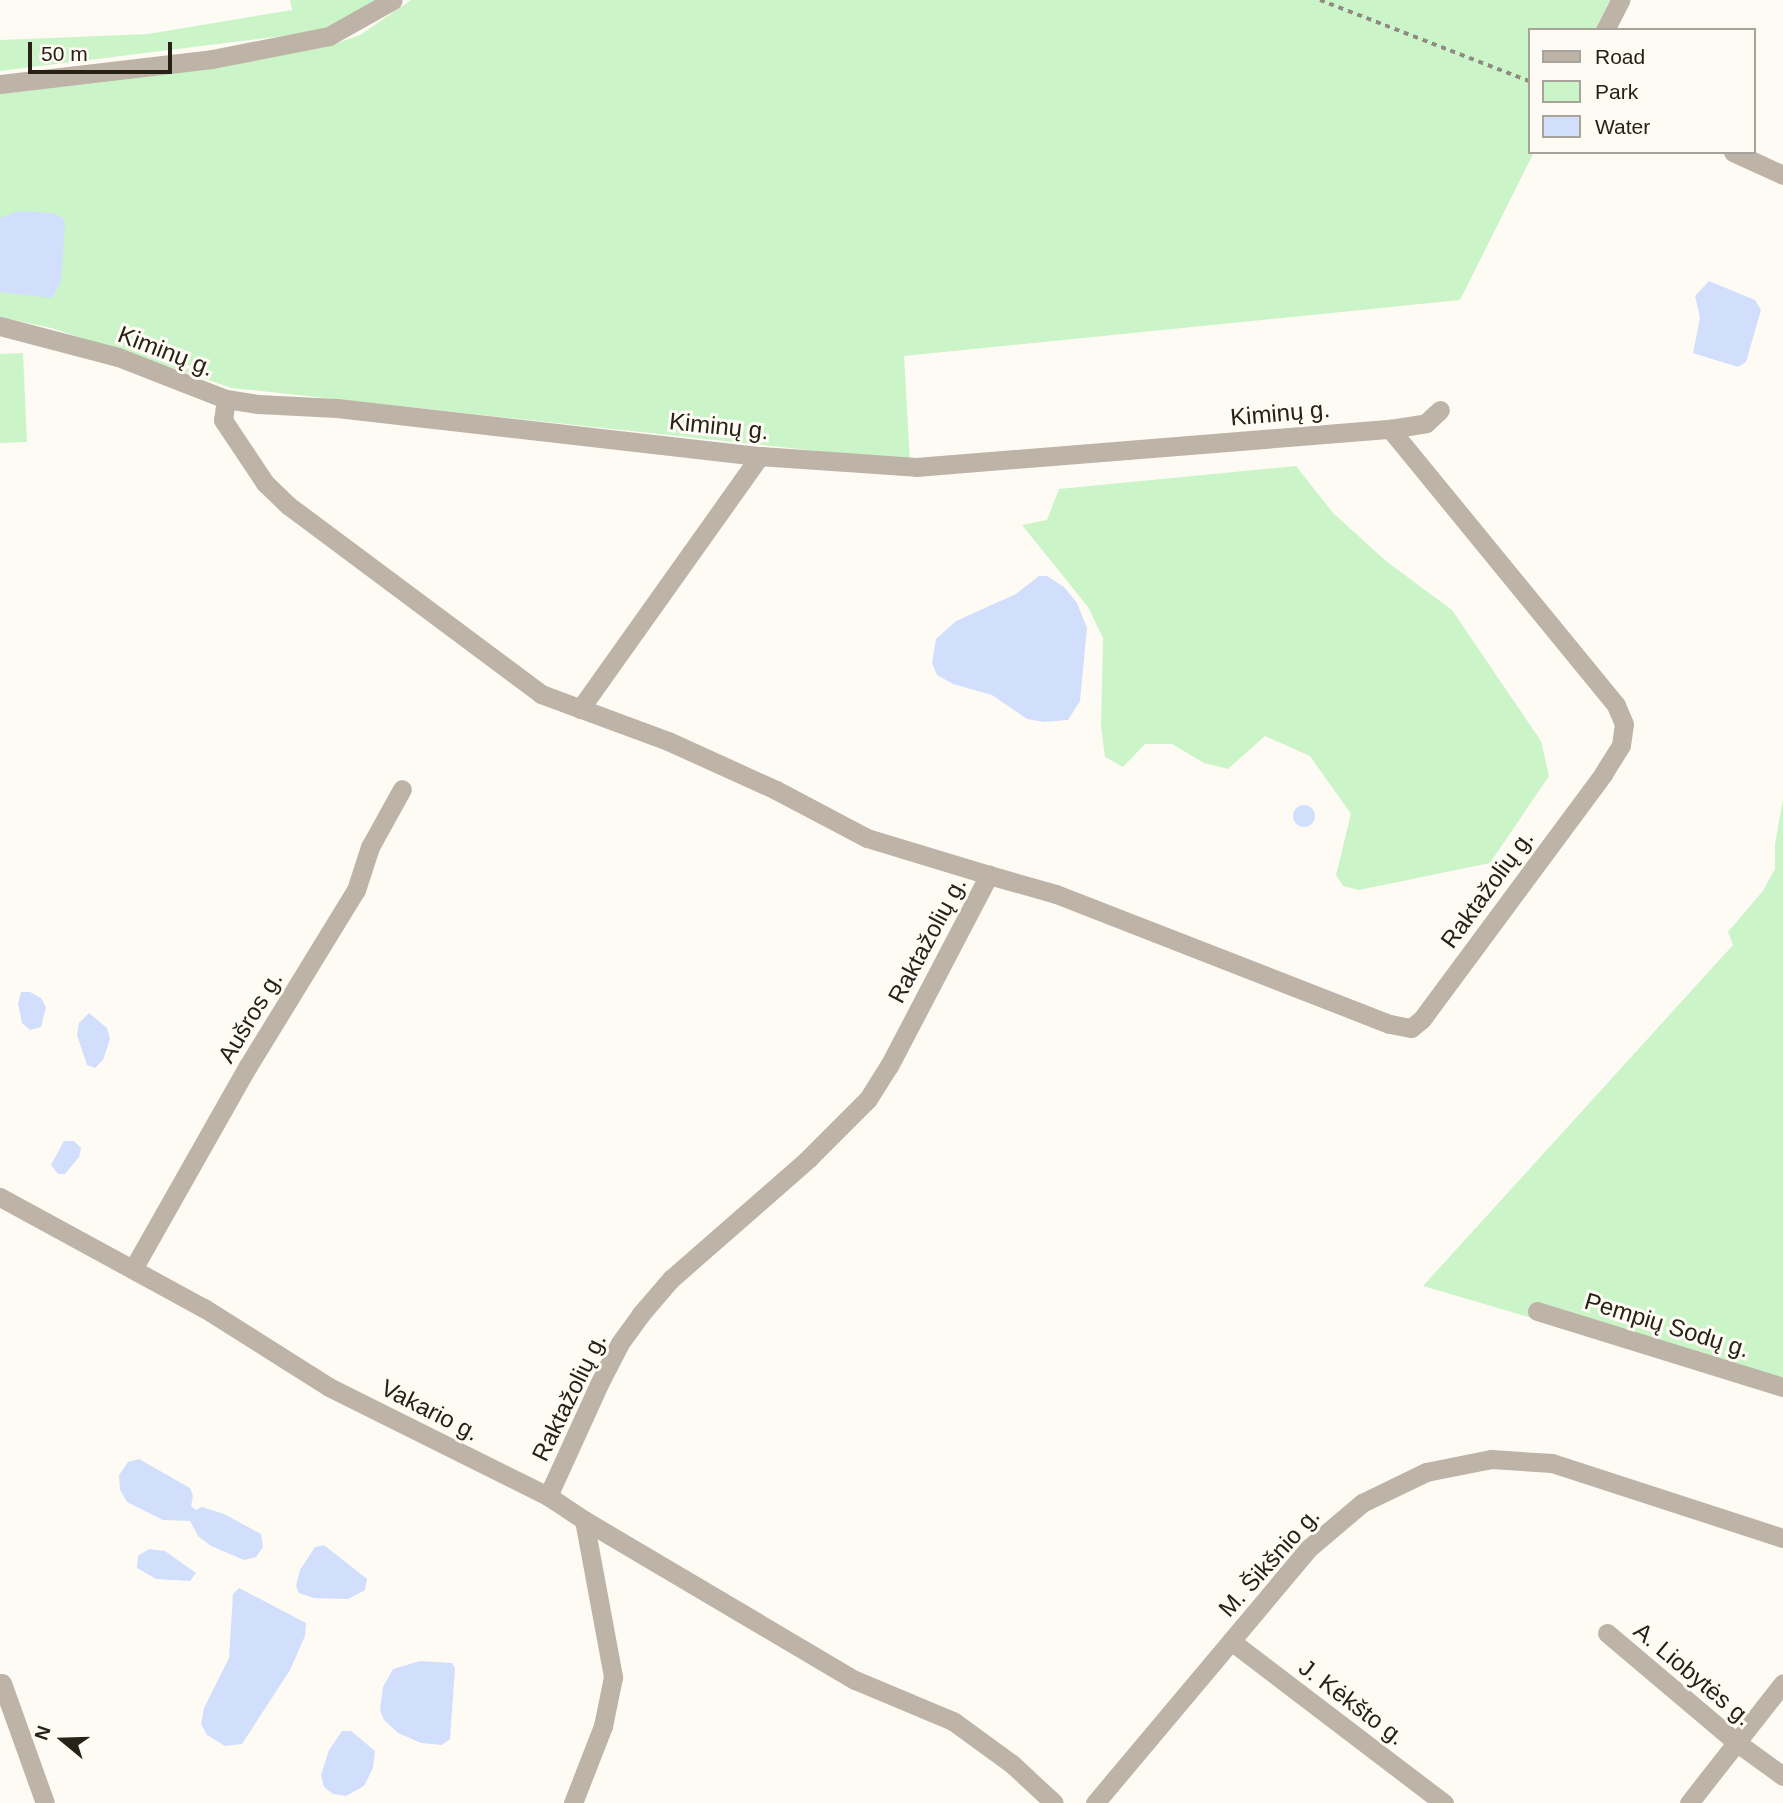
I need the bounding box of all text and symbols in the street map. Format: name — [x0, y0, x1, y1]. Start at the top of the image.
scale bar — [32, 28, 175, 72]
legend — [1528, 28, 1755, 154]
text: 50 m — [41, 42, 88, 65]
text: Road — [1595, 45, 1645, 68]
text: Park — [1595, 80, 1638, 103]
text: Water — [1595, 115, 1650, 138]
street label: Kiminų g. — [114, 320, 218, 382]
street label: Kiminų g. — [1229, 394, 1331, 432]
street label: Kiminų g. — [668, 406, 770, 446]
street label: Raktažolių g. — [1435, 824, 1539, 954]
street label: Raktažolių g. — [882, 872, 972, 1008]
street label: Aušros g. — [212, 966, 288, 1068]
street label: Pempių Sodų g. — [1581, 1286, 1753, 1364]
street label: Raktažolių g. — [526, 1328, 612, 1466]
street label: Vakario g. — [376, 1373, 484, 1447]
street label: M. Šikšnio g. — [1212, 1501, 1326, 1623]
street label: A. Liobytės g. — [1628, 1616, 1758, 1732]
street label: J. Kėkšto g. — [1293, 1653, 1411, 1751]
north arrow — [28, 1705, 98, 1775]
text: N — [31, 1723, 55, 1743]

